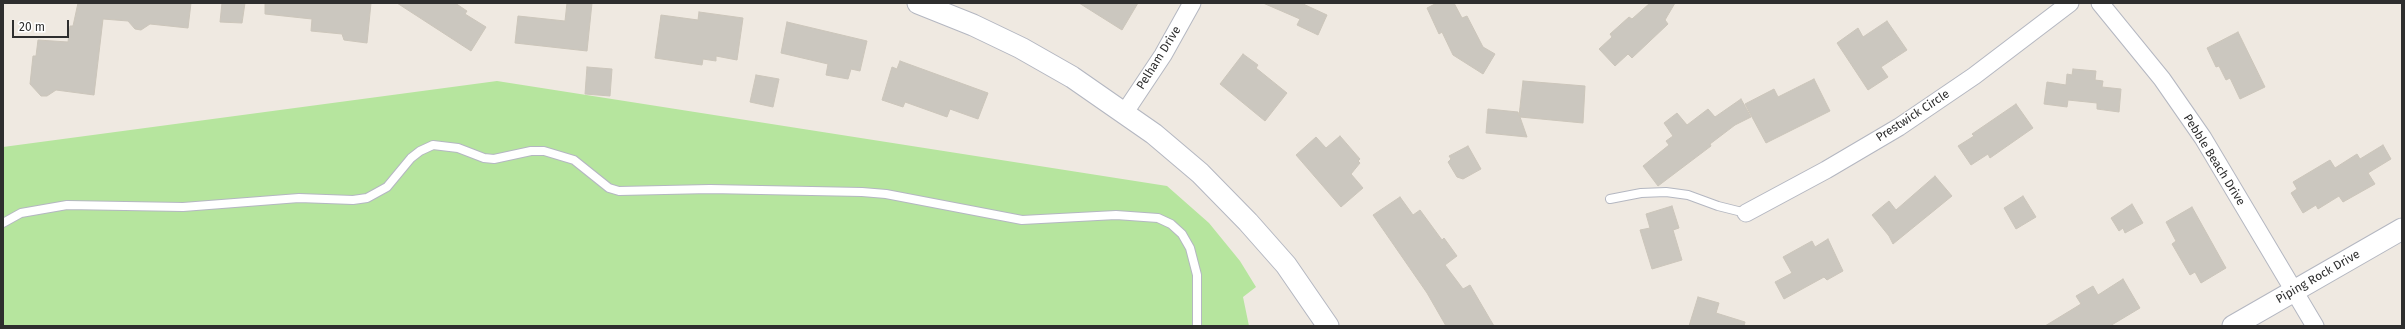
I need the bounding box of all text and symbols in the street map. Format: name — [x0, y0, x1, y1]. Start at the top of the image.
scale bar — [14, 12, 71, 38]
text: 20 m — [19, 20, 45, 34]
street label: Pelham Drive — [1134, 24, 1184, 92]
street label: Prestwick Circle — [1874, 87, 1952, 145]
street label: Pebble Beach Drive — [2180, 112, 2248, 208]
street label: Piping Rock Drive — [2273, 247, 2363, 307]

